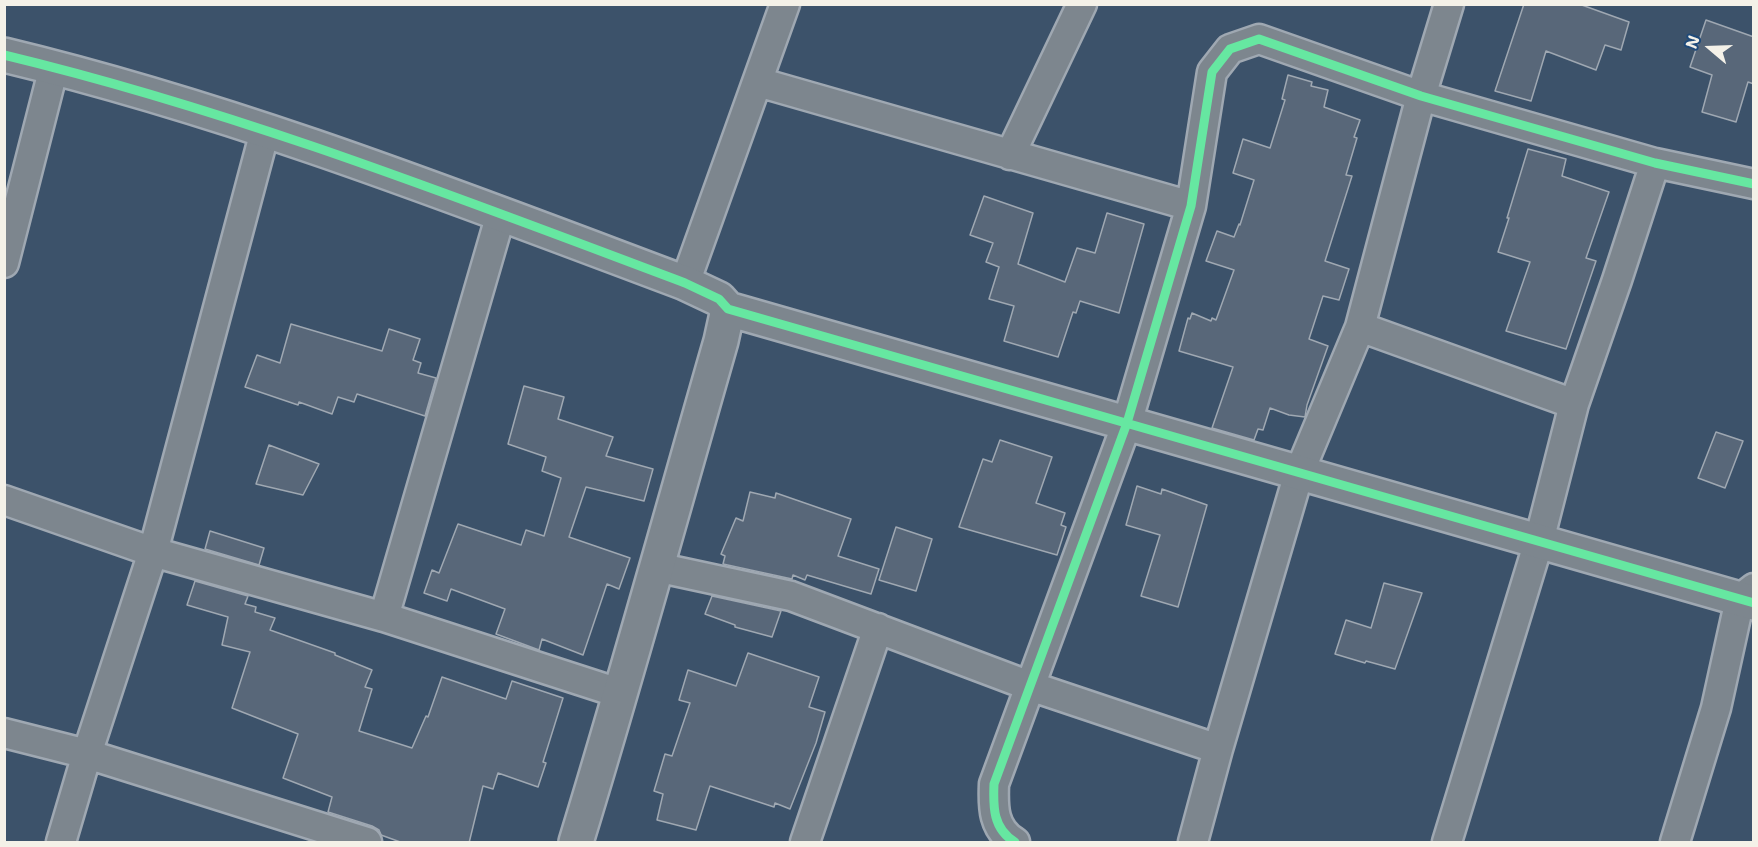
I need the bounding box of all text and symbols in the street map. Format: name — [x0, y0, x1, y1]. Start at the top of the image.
north arrow — [1680, 18, 1740, 78]
text: N — [1681, 33, 1705, 51]

